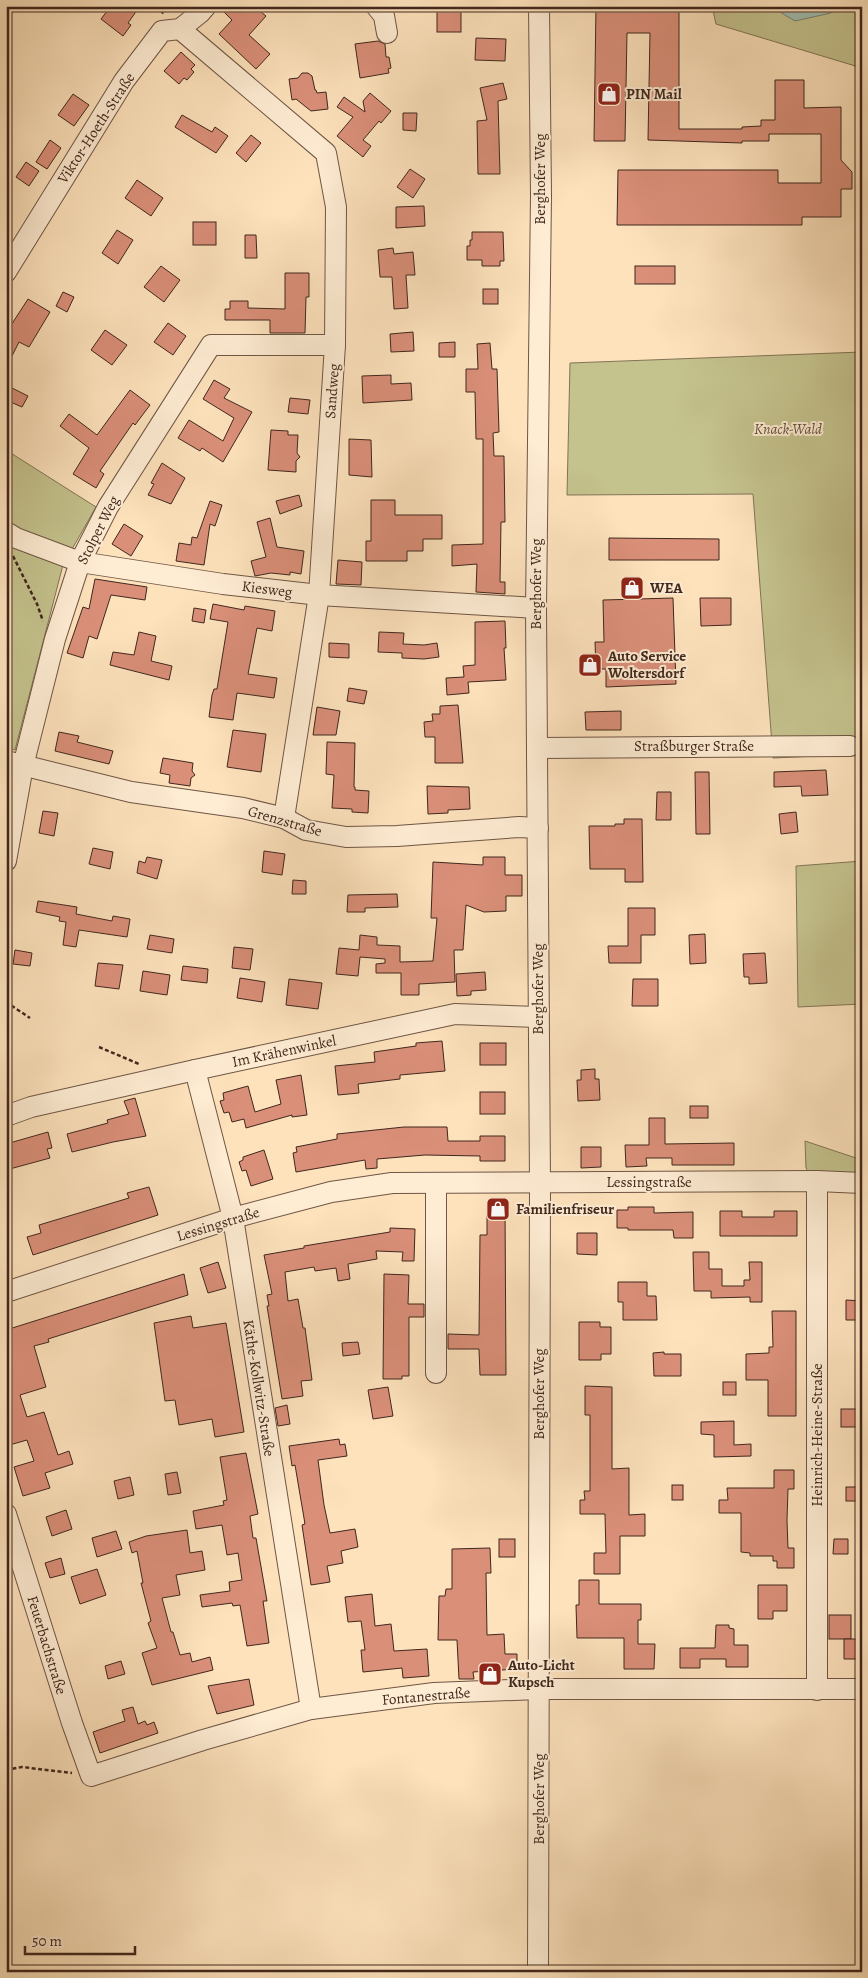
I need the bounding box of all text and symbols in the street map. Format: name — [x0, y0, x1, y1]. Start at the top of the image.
street label: Viktor-Hoeth-Straße — [52, 69, 139, 188]
shop icon: PIN Mail — [596, 81, 622, 107]
place label: PIN Mail — [626, 84, 682, 104]
street label: Berghofer Weg — [530, 133, 550, 225]
street label: Sandweg — [320, 362, 344, 419]
park label: Knack-Wald — [754, 419, 822, 439]
street label: Stolper Weg — [72, 492, 124, 568]
street label: Berghofer Weg — [526, 538, 546, 630]
shop icon: WEA — [619, 575, 645, 601]
street label: Kiesweg — [241, 576, 294, 602]
place label: WEA — [649, 578, 683, 598]
place label: Auto Service Woltersdorf — [607, 646, 686, 683]
shop icon: Auto Service Woltersdorf — [577, 652, 603, 678]
street label: Straßburger Straße — [634, 736, 754, 756]
street label: Grenzstraße — [246, 801, 325, 841]
street label: Berghofer Weg — [528, 943, 548, 1035]
street label: Im Krähenwinkel — [230, 1030, 338, 1072]
street label: Lessingstraße — [606, 1172, 692, 1192]
shop icon: Familienfriseur — [485, 1196, 511, 1222]
place label: Familienfriseur — [516, 1199, 614, 1219]
street label: Lessingstraße — [174, 1202, 262, 1246]
street label: Käthe-Kollwitz-Straße — [238, 1318, 280, 1458]
street label: Berghofer Weg — [529, 1348, 549, 1440]
street label: Heinrich-Heine-Straße — [807, 1363, 827, 1507]
street label: Feuerbachstraße — [22, 1593, 72, 1697]
place label: Auto-Licht Kupsch — [507, 1655, 575, 1692]
shop icon: Auto-Licht Kupsch — [477, 1661, 503, 1687]
street label: Fontanestraße — [381, 1682, 471, 1710]
street label: Berghofer Weg — [529, 1753, 549, 1845]
scale bar — [25, 1923, 135, 1955]
text: 50 m — [32, 1931, 62, 1951]

